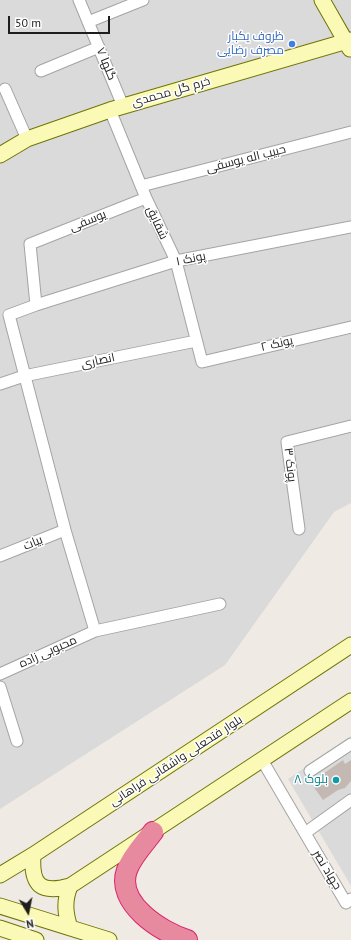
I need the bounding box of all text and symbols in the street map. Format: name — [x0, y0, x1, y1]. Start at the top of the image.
scale bar — [10, 8, 112, 34]
text: 50 m — [15, 15, 41, 30]
place label: ظروف یکبار مصرف رضایی — [217, 30, 284, 58]
marker: ظروف یکبار مصرف رضایی — [287, 39, 297, 49]
street label: گلها ۷ — [93, 46, 119, 82]
street label: خرم گل محمدی — [130, 74, 212, 110]
street label: حبیب اله یوسفی — [205, 142, 287, 176]
street label: شقایق — [143, 204, 171, 242]
street label: یوسفی — [68, 207, 108, 235]
street label: پونک ۱ — [175, 249, 207, 269]
street label: پونک ۲ — [259, 333, 295, 355]
street label: انصاری — [80, 350, 116, 372]
street label: پونک ۳ — [281, 447, 299, 483]
street label: بیات — [21, 533, 45, 553]
street label: محبوبی زاده — [17, 633, 79, 671]
street label: بلوار فتحعلی واشقانی فراهانی — [107, 713, 245, 809]
place label: بلوک ۸ — [294, 773, 328, 787]
marker: بلوک ۸ — [331, 775, 341, 785]
street label: جهاد نصر — [310, 848, 344, 892]
north arrow — [8, 892, 48, 932]
text: N — [25, 916, 35, 931]

